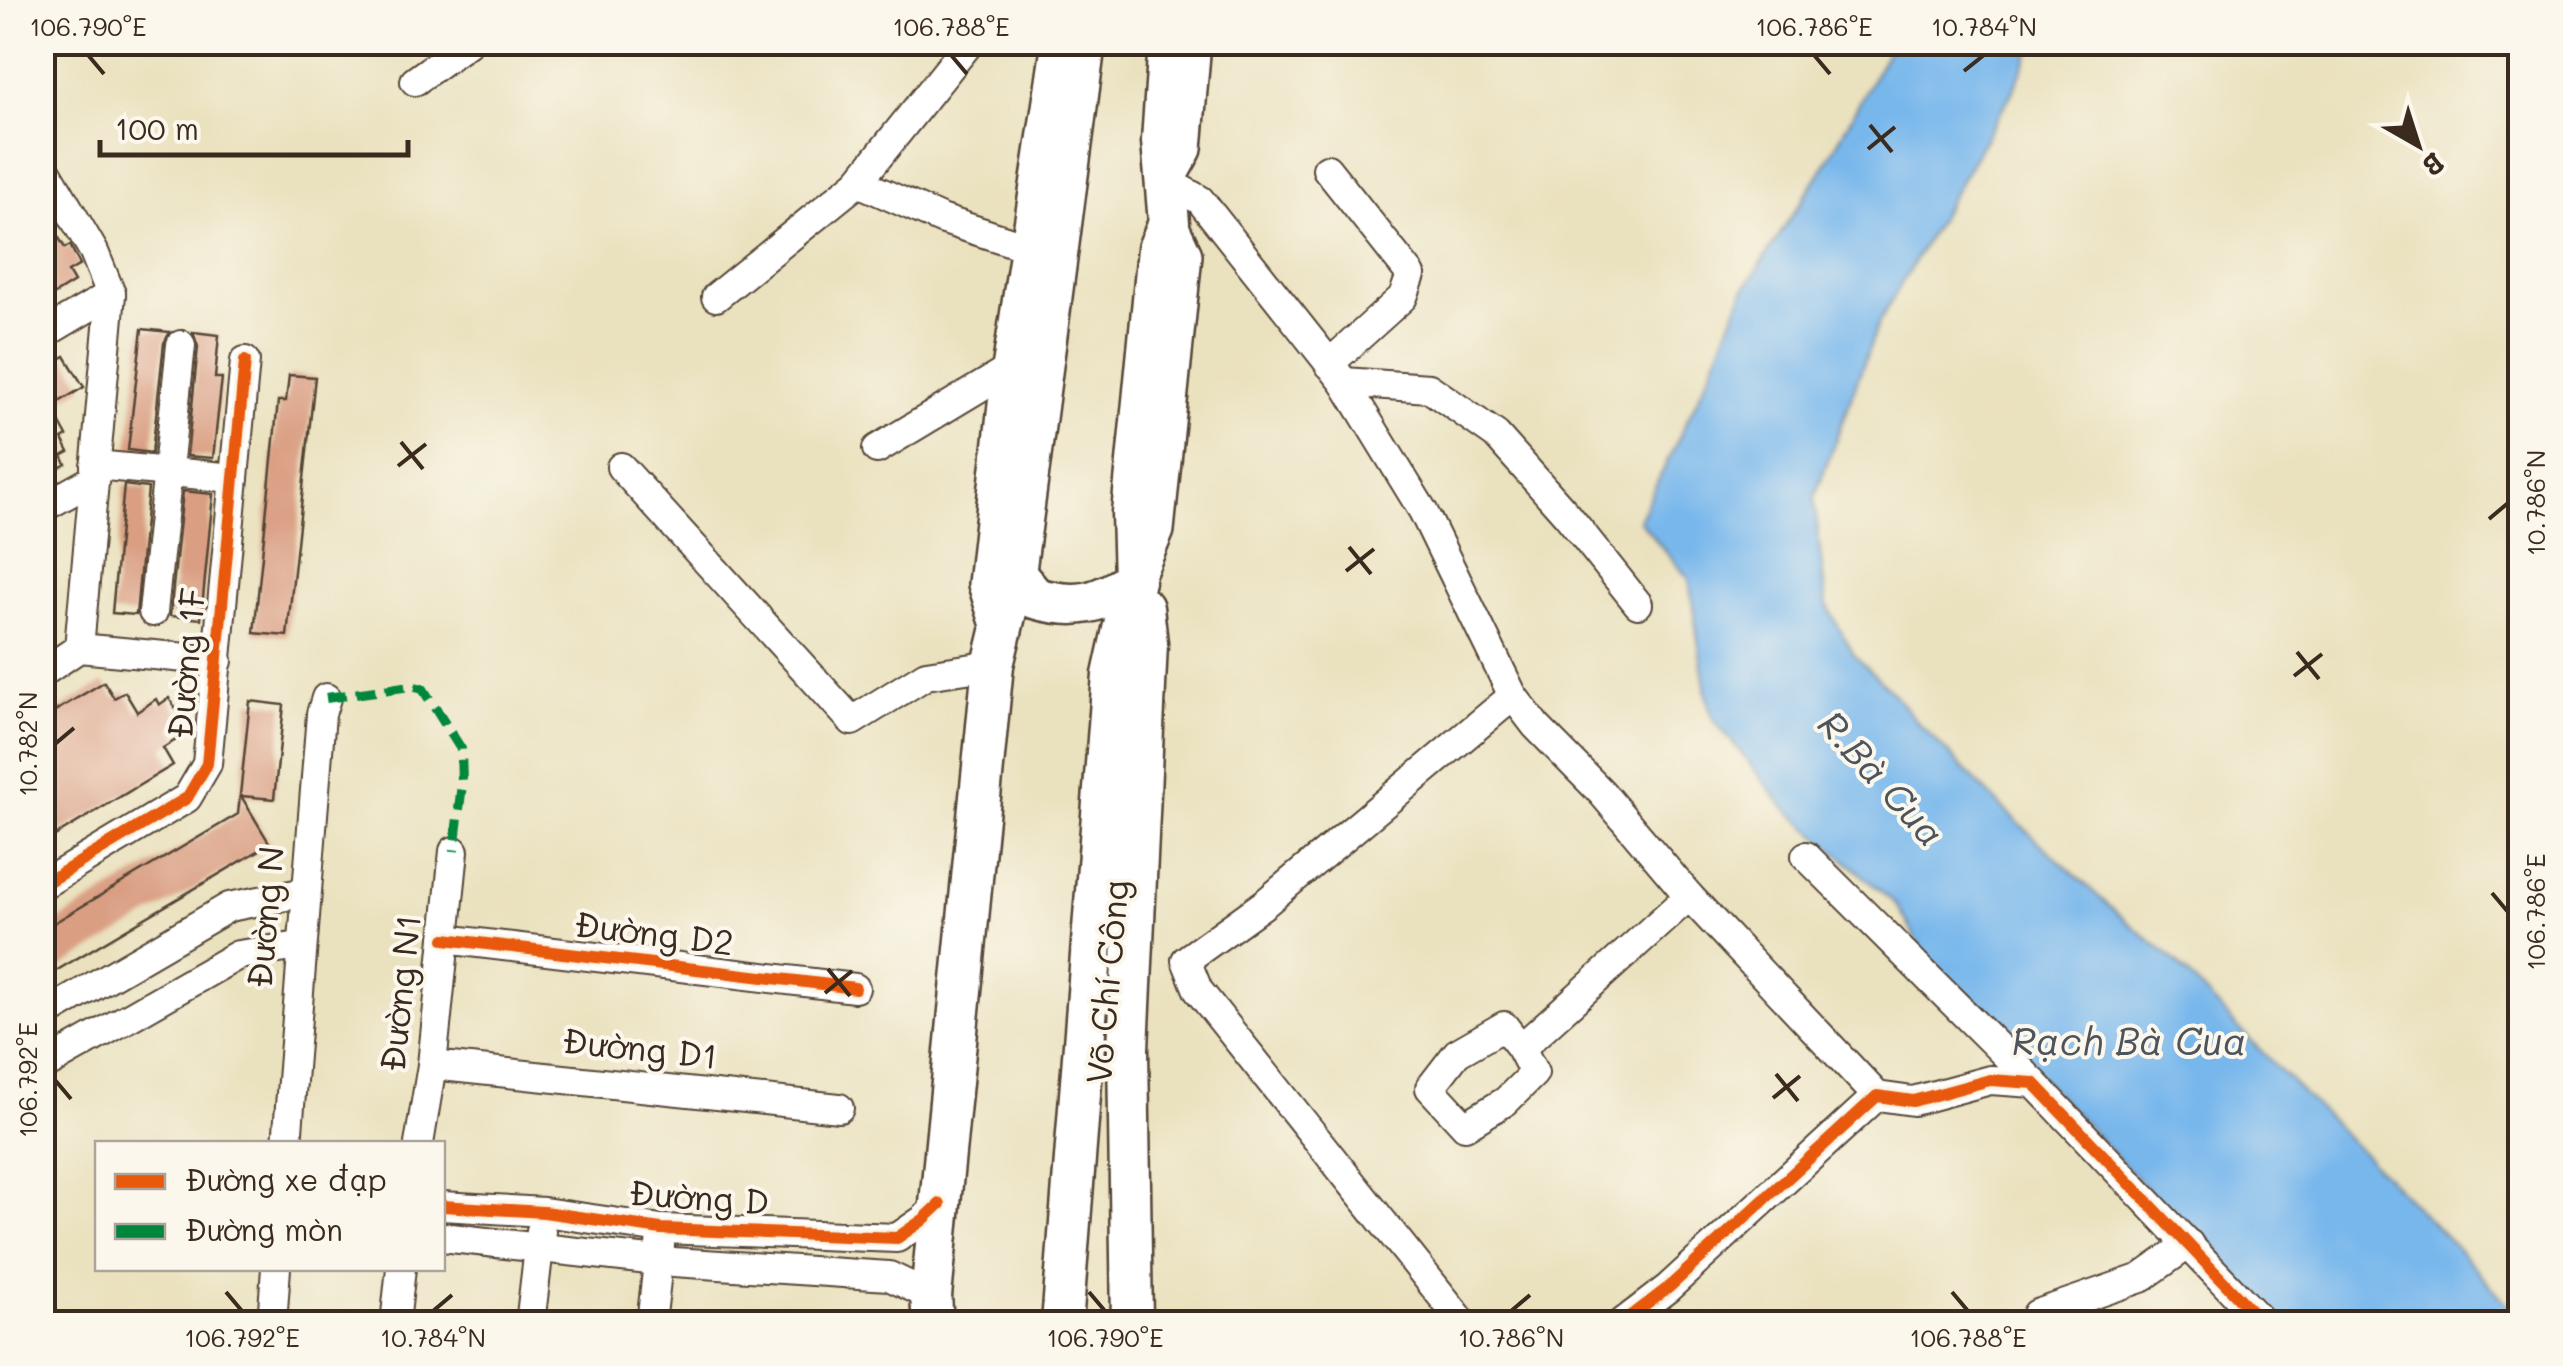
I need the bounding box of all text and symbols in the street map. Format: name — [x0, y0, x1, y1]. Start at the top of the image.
text: 106.790°E — [29, 10, 147, 42]
text: 106.788°E — [892, 10, 1010, 42]
text: 106.786°E — [1755, 10, 1873, 42]
text: 10.784°N — [1931, 10, 2037, 42]
scale bar — [100, 95, 408, 157]
north arrow — [2368, 95, 2468, 195]
text: 100 m — [115, 108, 199, 148]
text: B — [2416, 145, 2453, 185]
text: 10.786°N — [2519, 450, 2551, 556]
street label: Đường 1F — [156, 585, 215, 740]
text: 10.782°N — [11, 691, 43, 797]
water label: R.Bà Cua — [1808, 699, 1957, 856]
street label: Đường N — [235, 844, 293, 989]
text: 106.786°E — [2519, 853, 2551, 971]
street label: Võ Chí Công — [1074, 878, 1138, 1086]
street label: Đường D2 — [572, 899, 736, 965]
street label: Đường N1 — [368, 912, 430, 1074]
water label: Rạch Bà Cua — [2012, 1015, 2247, 1065]
street label: Đường D1 — [560, 1016, 720, 1078]
text: 106.792°E — [11, 1022, 43, 1138]
legend — [95, 1141, 445, 1271]
text: Đường xe đạp — [185, 1159, 387, 1199]
street label: Đường D — [628, 1168, 771, 1224]
text: Đường mòn — [185, 1209, 343, 1249]
text: 106.792°E — [184, 1321, 300, 1353]
text: 10.784°N — [380, 1321, 486, 1353]
text: 106.790°E — [1046, 1321, 1164, 1353]
text: 10.786°N — [1458, 1321, 1564, 1353]
text: 106.788°E — [1909, 1321, 2027, 1353]

